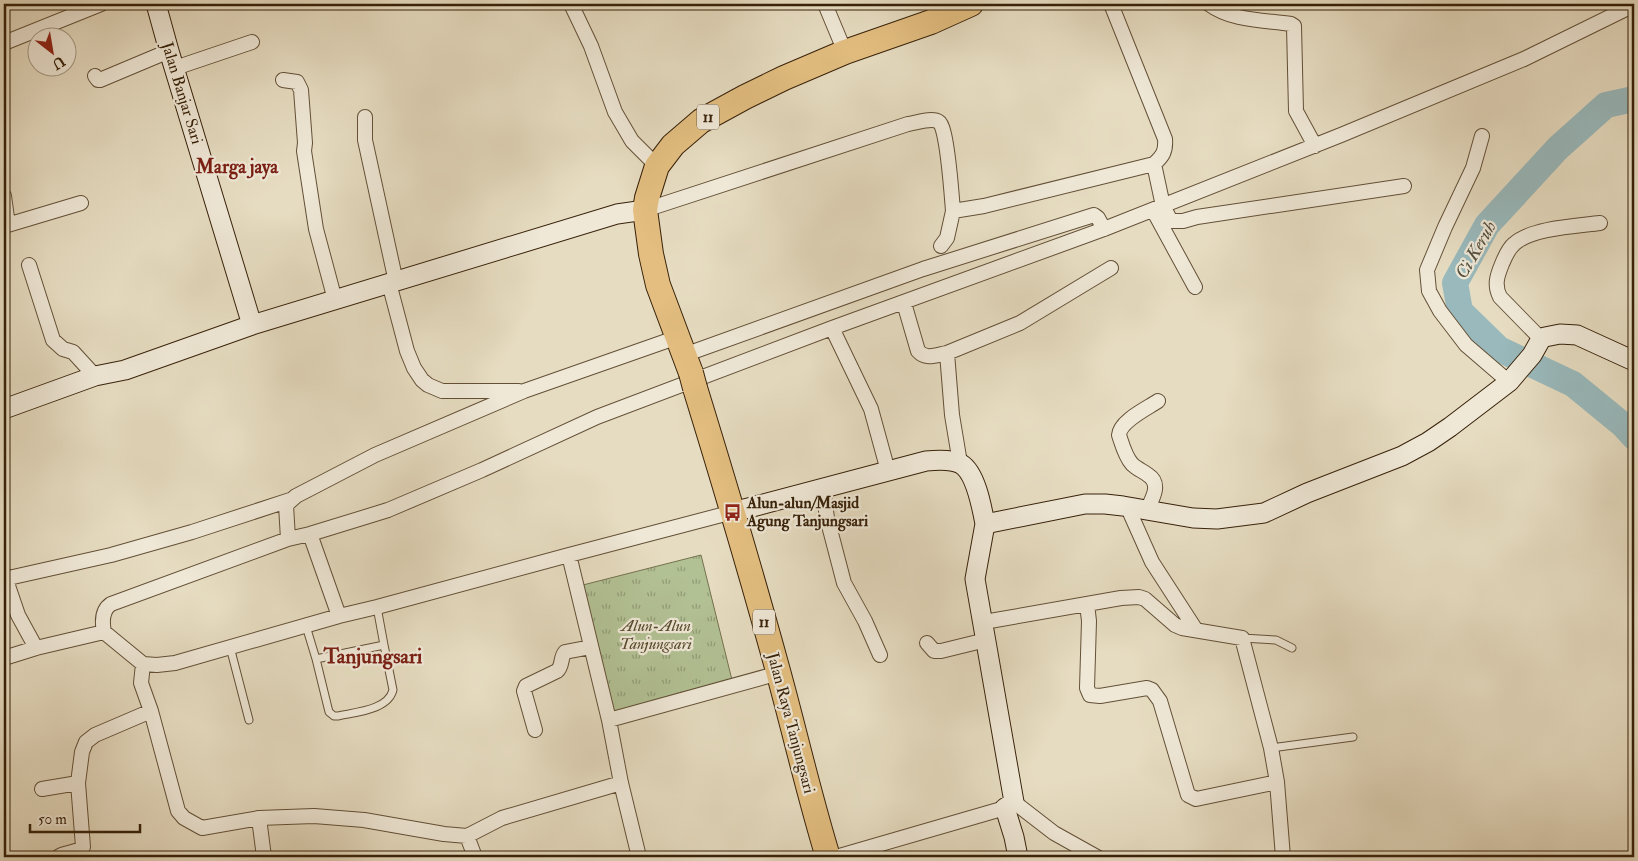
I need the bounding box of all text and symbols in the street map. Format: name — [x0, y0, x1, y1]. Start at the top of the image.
north arrow — [28, 28, 78, 78]
street label: Jalan Banjar Sari — [156, 39, 207, 147]
text: U — [49, 52, 68, 73]
road number: 11 — [697, 104, 719, 130]
district label: Marga jaya — [195, 155, 279, 180]
water label: Ci Keruh — [1450, 217, 1502, 283]
place label: Alun-alun/Masjid Agung Tanjungsari — [746, 493, 869, 532]
bus stop icon: Alun-alun/Masjid Agung Tanjungsari — [723, 502, 743, 522]
road number: 11 — [753, 610, 775, 634]
park label: Alun-Alun Tanjungsari — [619, 616, 693, 654]
district label: Tanjungsari — [323, 643, 423, 670]
street label: Jalan Raya Tanjungsari — [761, 649, 819, 796]
scale bar — [30, 801, 140, 833]
text: 50 m — [38, 810, 67, 829]

